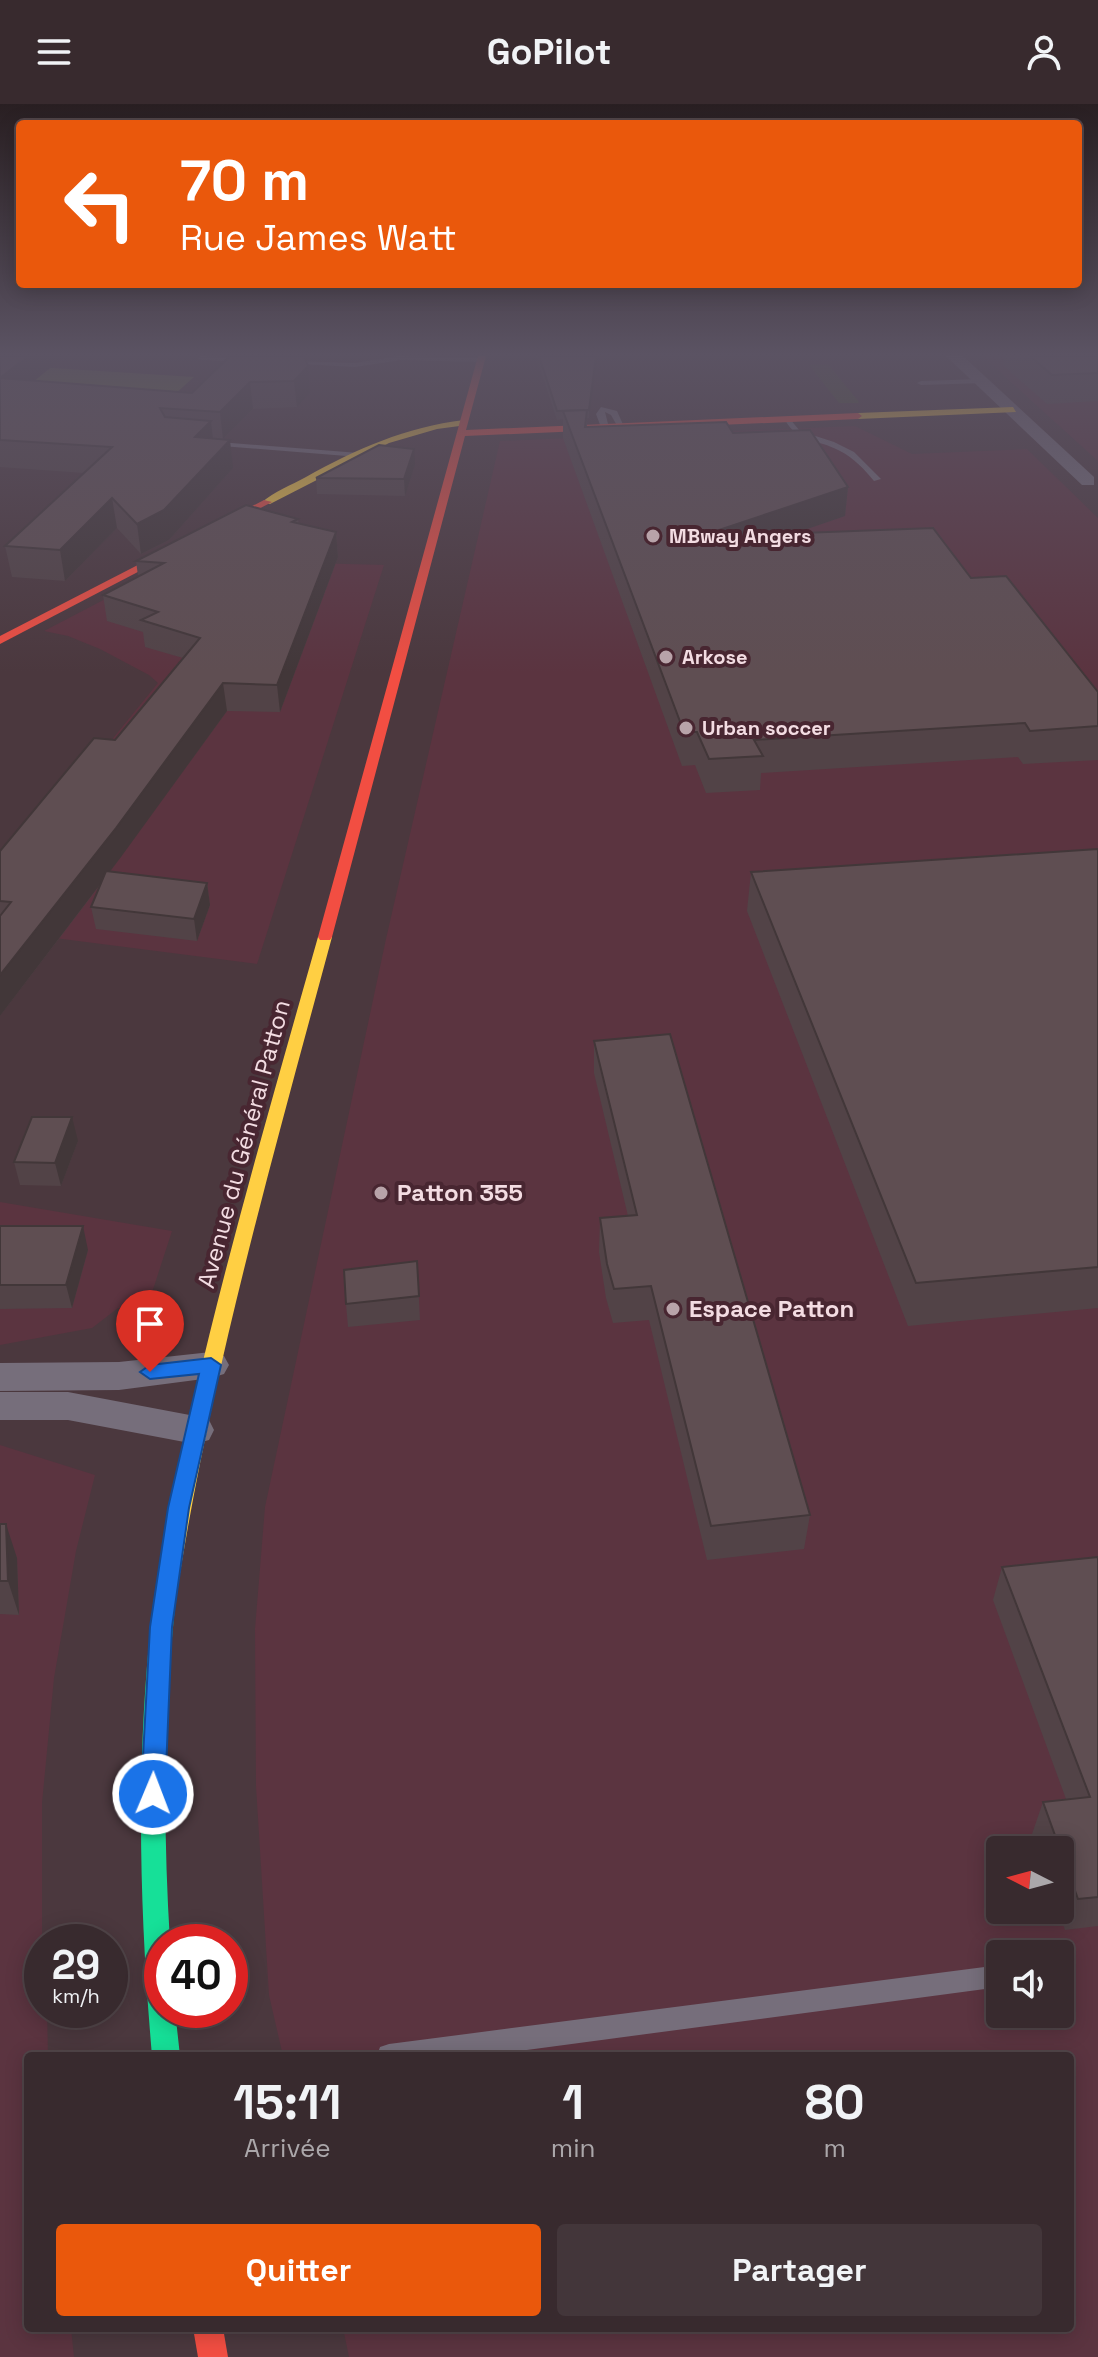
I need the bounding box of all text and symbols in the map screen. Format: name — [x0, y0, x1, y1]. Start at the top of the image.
text: GoPilot — [487, 29, 611, 75]
icon: menu — [32, 30, 76, 74]
icon: person — [1022, 30, 1066, 74]
text: 70 m — [180, 145, 309, 216]
icon: left — [48, 152, 152, 256]
text: Rue James Watt — [180, 215, 457, 261]
place label: MBway Angers — [669, 523, 812, 549]
marker: MBway Angers — [644, 527, 662, 545]
place label: Arkose — [682, 644, 748, 670]
marker: Arkose — [657, 648, 675, 666]
place label: Urban soccer — [702, 715, 831, 741]
marker: Urban soccer — [677, 719, 695, 737]
street label: Avenue du Général Patton — [190, 996, 297, 1291]
place label: Patton 355 — [397, 1177, 523, 1208]
marker: Patton 355 — [372, 1184, 390, 1202]
pin — [116, 1290, 184, 1372]
place label: Espace Patton — [689, 1293, 854, 1324]
marker: Espace Patton — [664, 1300, 682, 1318]
icon: arrive — [128, 1302, 172, 1346]
position arrow — [111, 1752, 195, 1836]
north arrow — [986, 1836, 1074, 1924]
map controls — [986, 1836, 1074, 2028]
speed limit sign: 40 — [144, 1924, 248, 2028]
text: 29 — [52, 1940, 100, 1991]
button: sound — [986, 1940, 1074, 2028]
text: km/h — [52, 1983, 100, 2009]
text: 15:11 — [233, 2072, 342, 2133]
text: 1 — [562, 2072, 584, 2133]
text: 80 — [805, 2072, 865, 2133]
text: Arrivée — [244, 2131, 331, 2165]
text: min — [551, 2131, 595, 2165]
text: m — [824, 2131, 846, 2165]
button: Quitter — [56, 2224, 541, 2316]
button: Partager — [557, 2224, 1042, 2316]

